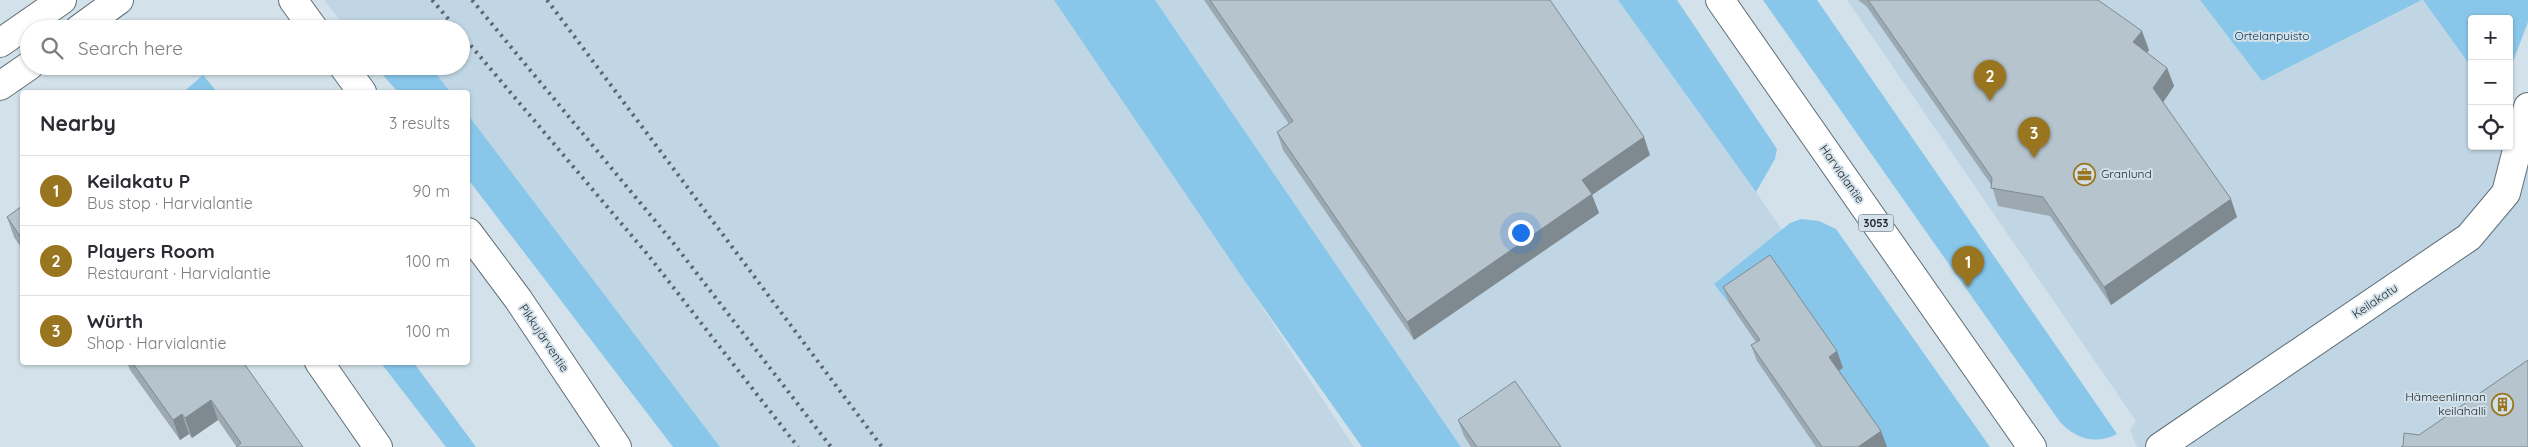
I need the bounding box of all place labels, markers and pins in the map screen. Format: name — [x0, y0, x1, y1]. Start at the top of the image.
pin: 2 — [1974, 60, 2006, 101]
pin: 3 — [2018, 117, 2050, 158]
office icon: Granlund — [2073, 162, 2097, 186]
place label: Granlund — [2101, 166, 2152, 181]
pin: 1 — [1952, 246, 1984, 287]
place label: Hämeenlinnan keilahalli — [2405, 389, 2486, 418]
building icon: Hämeenlinnan keilahalli — [2490, 392, 2514, 416]

